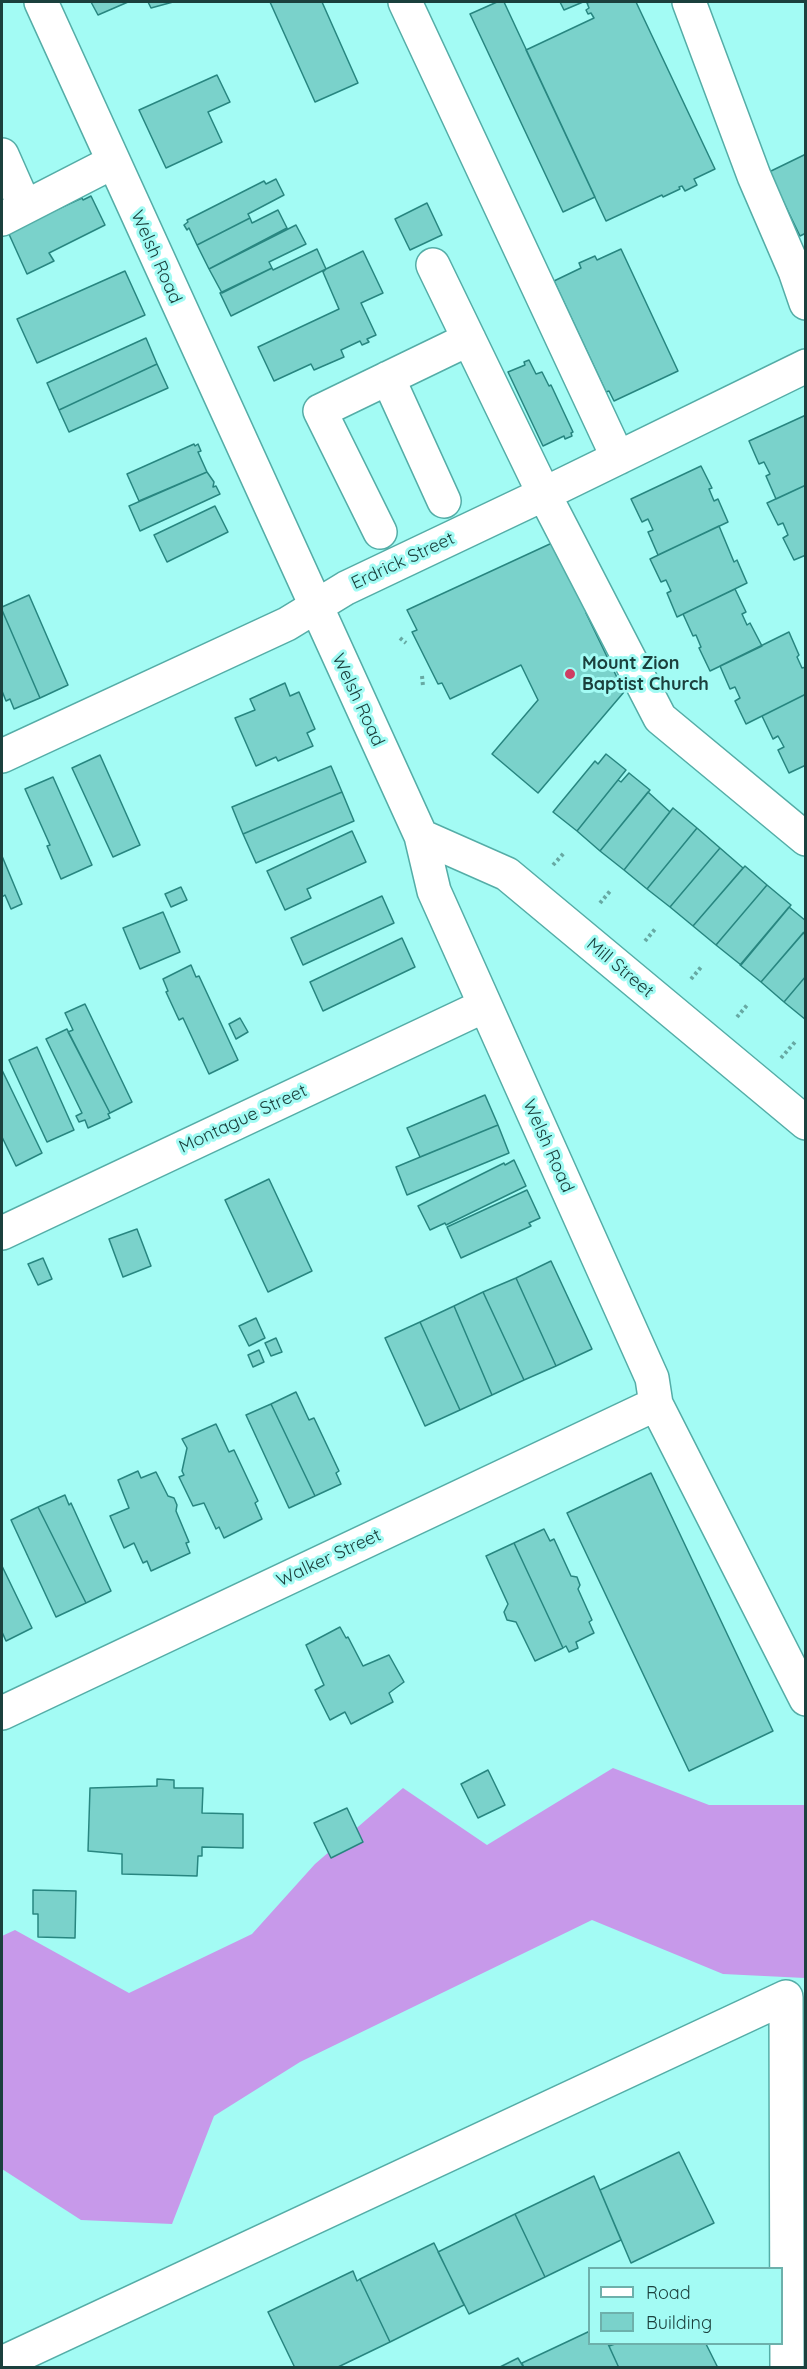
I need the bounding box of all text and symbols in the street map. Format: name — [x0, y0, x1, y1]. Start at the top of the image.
street label: Welsh Road — [126, 207, 186, 307]
street label: Erdrick Street — [348, 528, 458, 594]
street label: Welsh Road — [327, 650, 389, 750]
place label: Mount Zion Baptist Church — [582, 653, 709, 696]
marker: Mount Zion Baptist Church — [563, 667, 577, 681]
street label: Mill Street — [582, 934, 658, 1002]
street label: Montague Street — [176, 1080, 310, 1158]
street label: Welsh Road — [518, 1096, 578, 1196]
street label: Walker Street — [273, 1524, 385, 1592]
legend — [588, 2267, 783, 2345]
text: Road — [646, 2281, 691, 2304]
text: Building — [646, 2311, 712, 2334]

